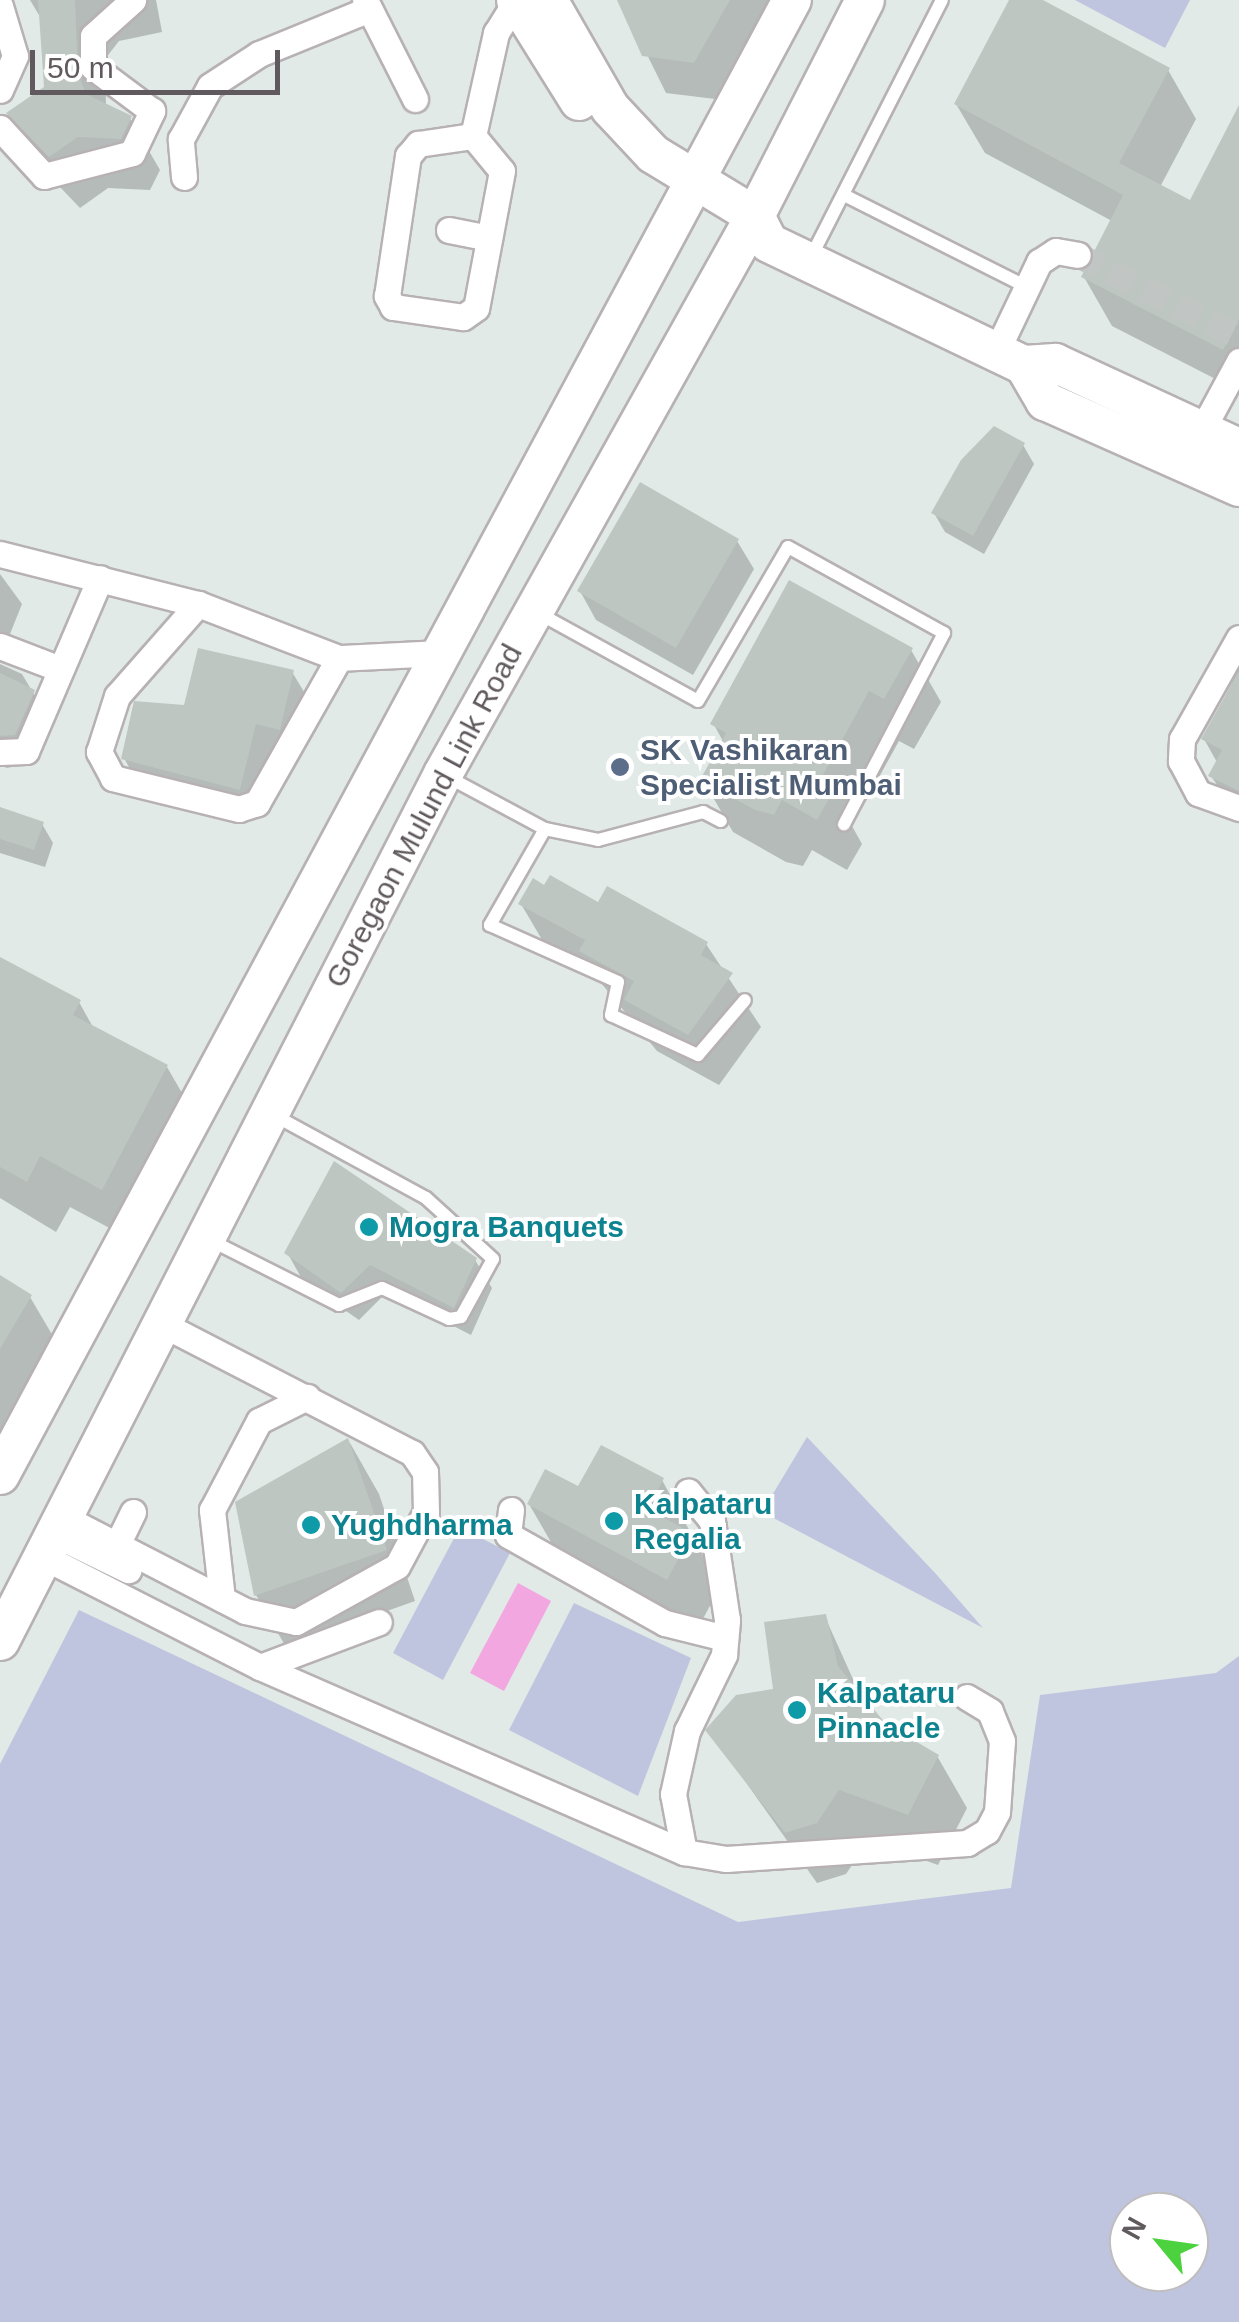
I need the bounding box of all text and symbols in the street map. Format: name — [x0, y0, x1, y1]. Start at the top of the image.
scale bar — [35, 30, 285, 92]
text: 50 m — [47, 51, 114, 84]
street label: Goregaon Mulund Link Road — [318, 638, 530, 994]
place label: SK Vashikaran Specialist Mumbai — [640, 732, 902, 802]
marker: SK Vashikaran Specialist Mumbai — [609, 756, 631, 778]
place label: Mogra Banquets — [389, 1209, 624, 1245]
marker: Mogra Banquets — [358, 1216, 380, 1238]
place label: Kalpataru Regalia — [634, 1486, 772, 1556]
place label: Yughdharma — [331, 1507, 513, 1543]
marker: Kalpataru Regalia — [603, 1510, 625, 1532]
marker: Yughdharma — [300, 1514, 322, 1536]
place label: Kalpataru Pinnacle — [817, 1675, 955, 1746]
marker: Kalpataru Pinnacle — [786, 1699, 808, 1721]
north arrow — [1109, 2192, 1209, 2292]
text: N — [1116, 2212, 1153, 2245]

